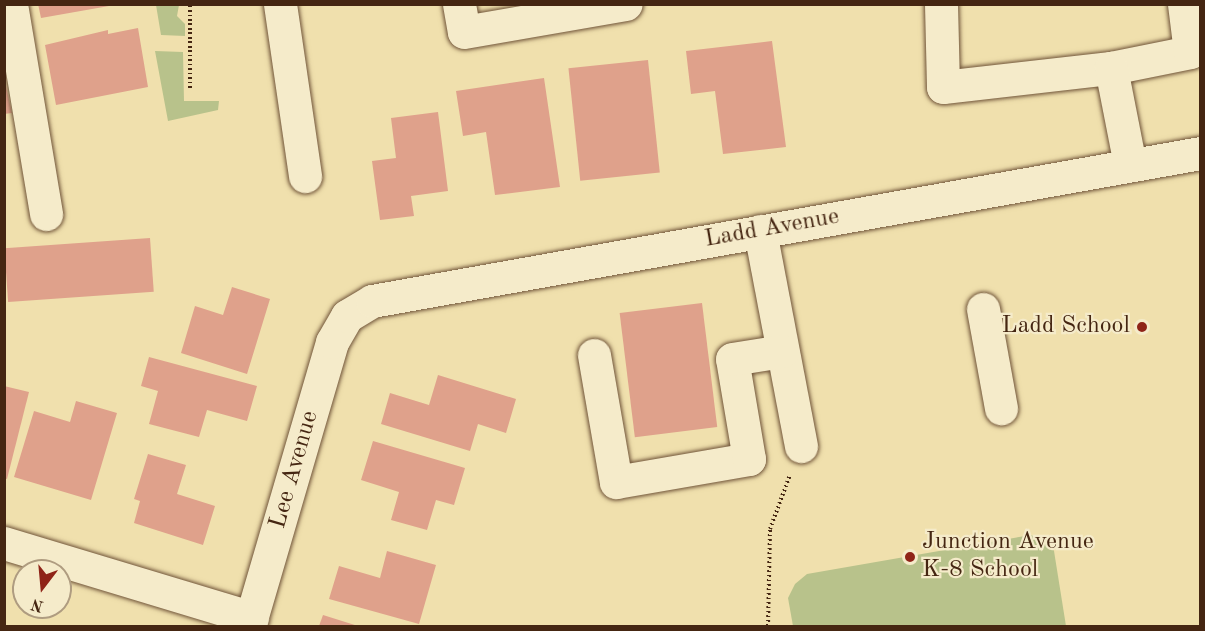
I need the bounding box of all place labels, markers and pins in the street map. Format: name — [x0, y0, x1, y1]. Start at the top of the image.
place label: Ladd School — [1002, 313, 1130, 341]
marker: Ladd School — [1135, 320, 1149, 334]
place label: Junction Avenue K-8 School — [922, 529, 1094, 585]
marker: Junction Avenue K-8 School — [903, 550, 917, 564]

